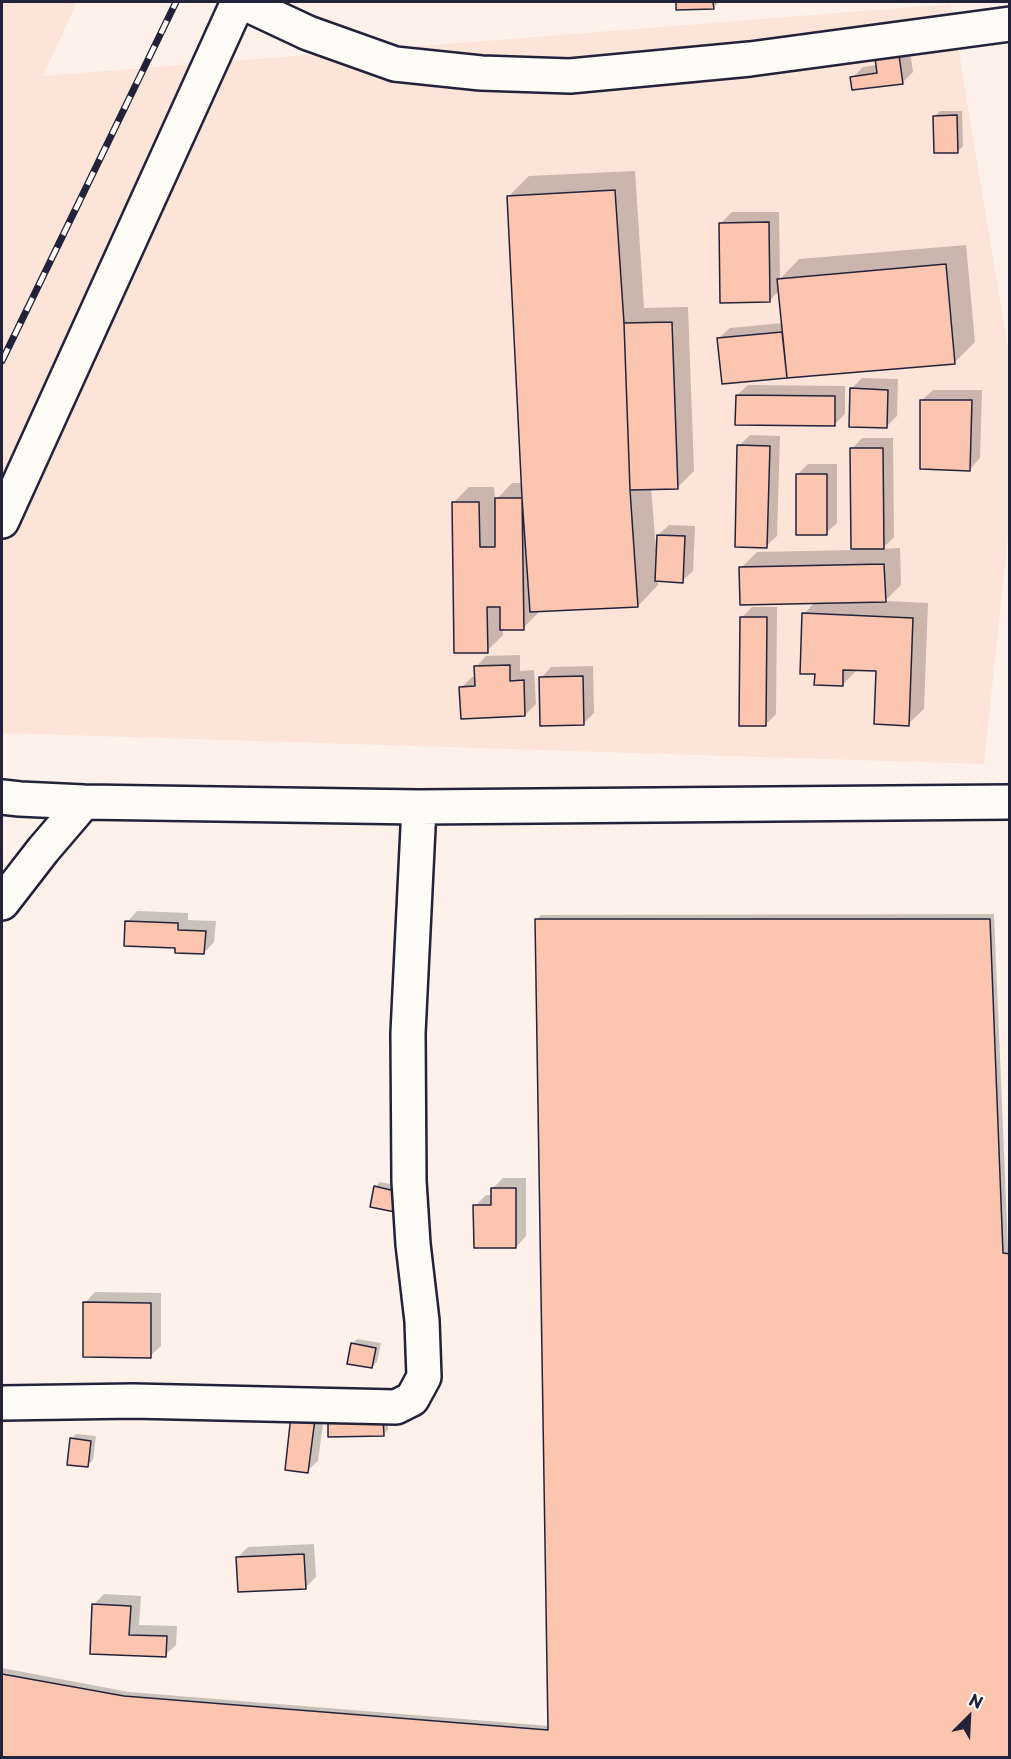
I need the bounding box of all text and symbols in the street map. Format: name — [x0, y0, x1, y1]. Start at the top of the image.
north arrow — [939, 1687, 999, 1747]
text: N — [966, 1687, 987, 1714]

